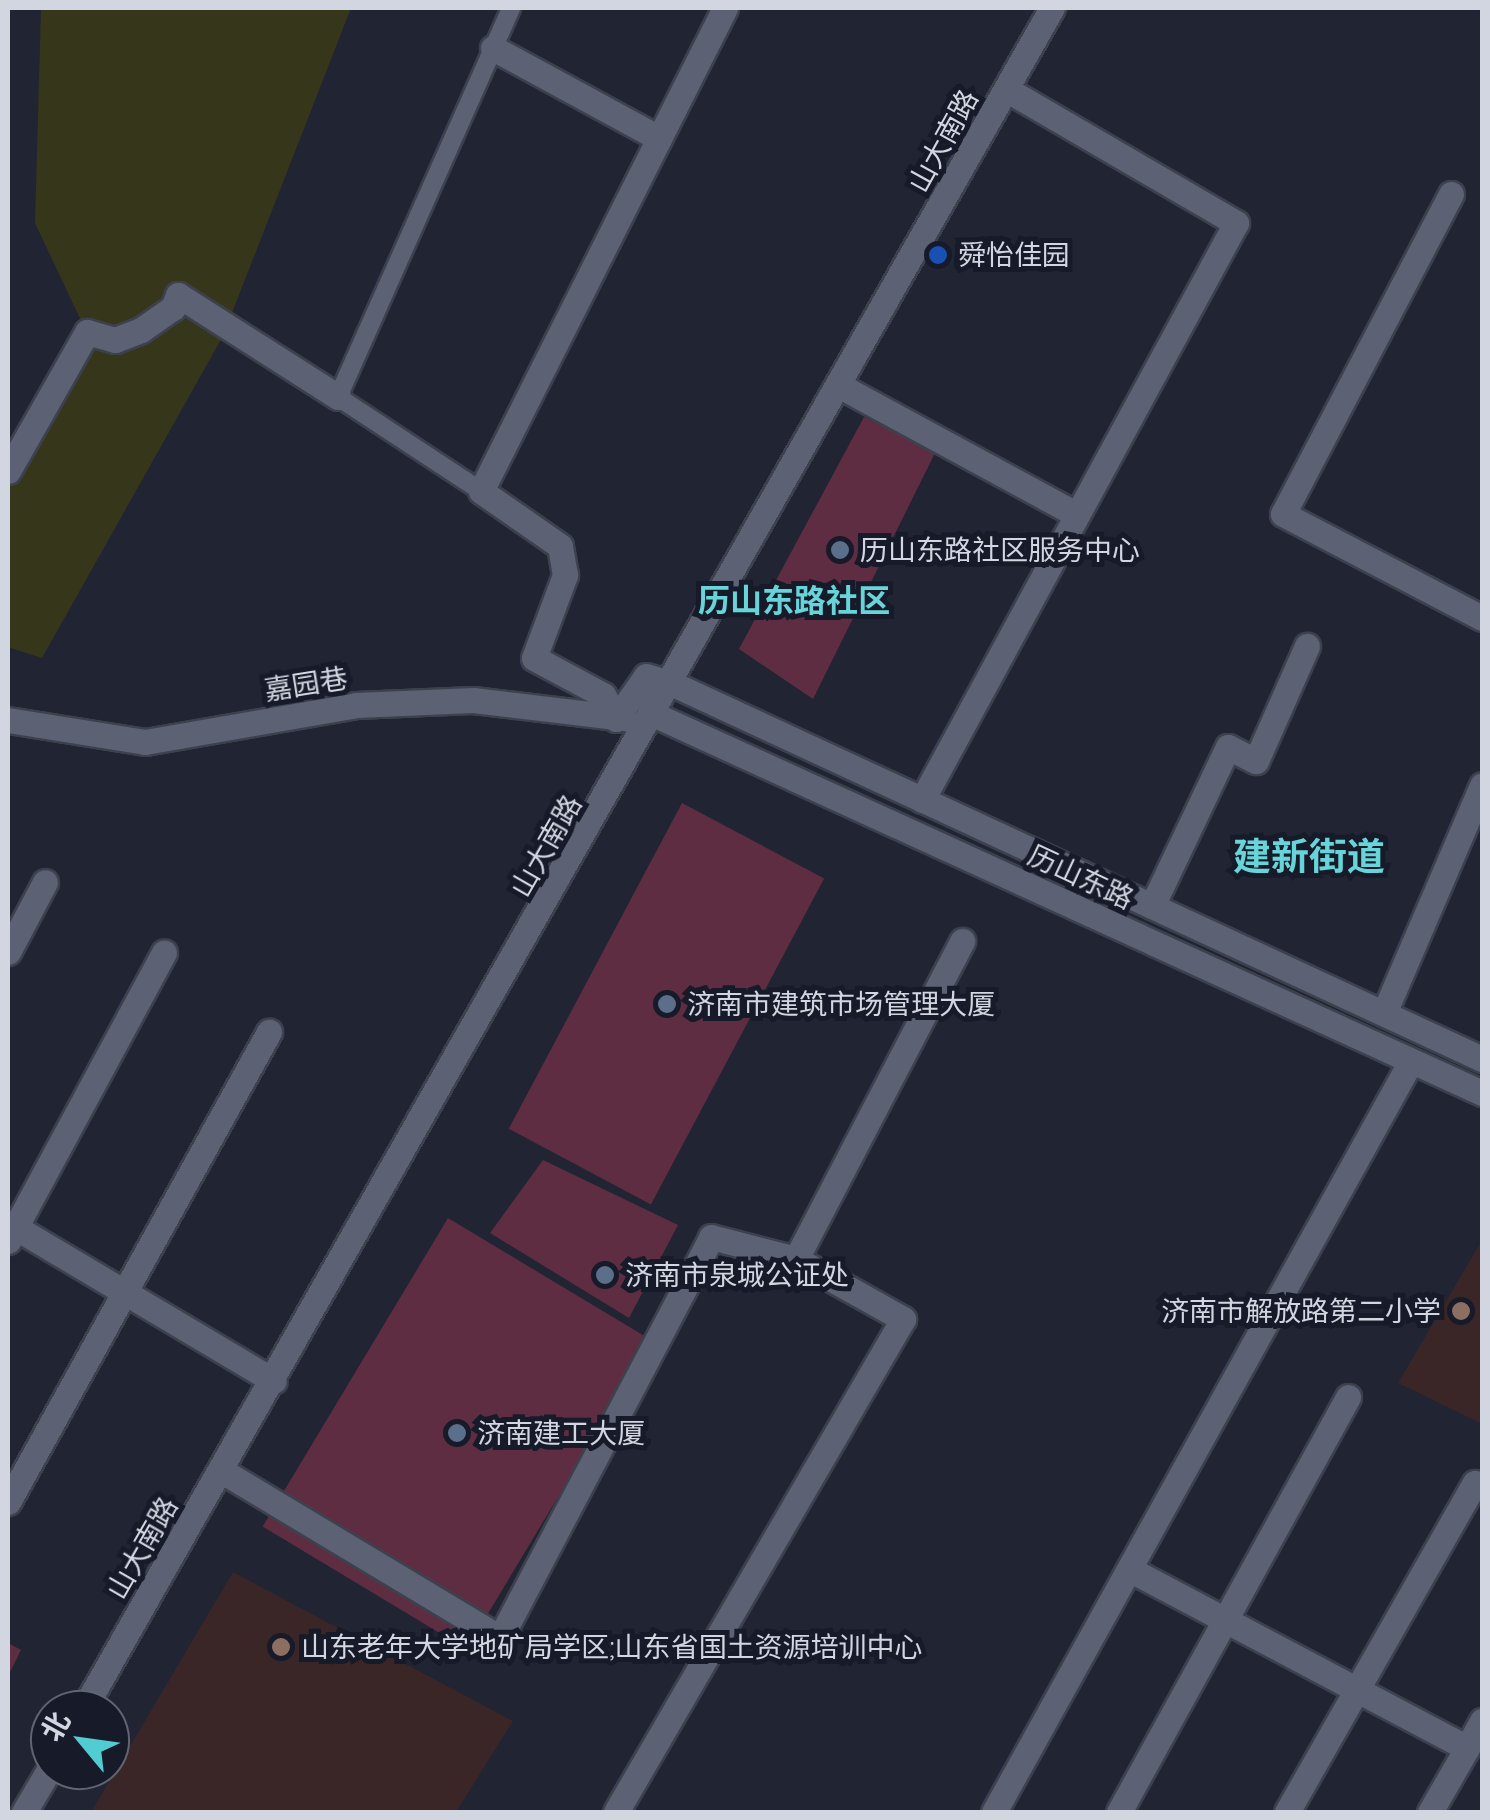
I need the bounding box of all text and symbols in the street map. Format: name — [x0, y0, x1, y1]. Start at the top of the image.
street label: 山大南路 — [901, 84, 985, 198]
place label: 舜怡佳园 — [958, 238, 1070, 272]
marker: 舜怡佳园 — [927, 244, 949, 266]
place label: 历山东路社区服务中心 — [860, 533, 1140, 567]
marker: 历山东路社区服务中心 — [829, 539, 851, 561]
district label: 历山东路社区 — [698, 581, 890, 619]
street label: 嘉园巷 — [262, 661, 350, 707]
street label: 山大南路 — [503, 789, 589, 903]
district label: 建新街道 — [1233, 834, 1385, 880]
street label: 历山东路 — [1023, 838, 1139, 916]
place label: 济南市建筑市场管理大厦 — [687, 987, 995, 1021]
marker: 济南市建筑市场管理大厦 — [656, 993, 678, 1015]
place label: 济南市泉城公证处 — [625, 1258, 849, 1292]
marker: 济南市泉城公证处 — [594, 1264, 616, 1286]
place label: 济南市解放路第二小学 — [1161, 1294, 1441, 1328]
marker: 济南市解放路第二小学 — [1450, 1300, 1472, 1322]
place label: 济南建工大厦 — [477, 1416, 645, 1450]
marker: 济南建工大厦 — [446, 1422, 468, 1444]
street label: 山大南路 — [99, 1491, 185, 1605]
place label: 山东老年大学地矿局学区;山东省国土资源培训中心 — [301, 1630, 923, 1664]
marker: 山东老年大学地矿局学区;山东省国土资源培训中心 — [270, 1636, 292, 1658]
north arrow — [30, 1690, 130, 1790]
text: 北 — [33, 1705, 77, 1747]

